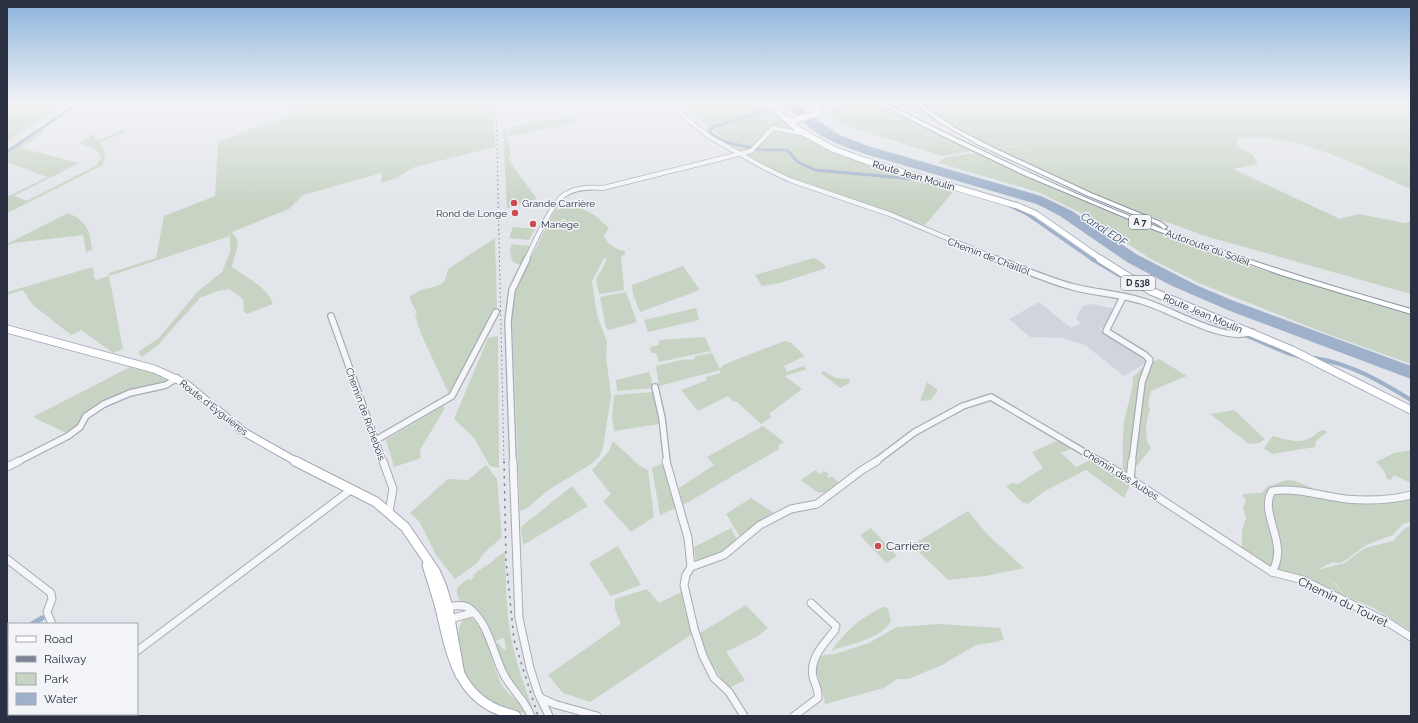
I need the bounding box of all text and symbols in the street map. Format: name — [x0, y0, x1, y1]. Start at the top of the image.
street label: Route Jean Moulin — [871, 158, 957, 193]
marker: Grande Carrière — [509, 198, 519, 208]
place label: Grande Carrière — [522, 198, 595, 209]
place label: Rond de Longe — [436, 208, 507, 219]
marker: Rond de Longe — [510, 208, 520, 218]
water label: Canal EDF — [1078, 210, 1130, 249]
road number: A 7 — [1129, 215, 1151, 229]
marker: Manège — [528, 219, 538, 229]
place label: Manège — [541, 219, 579, 230]
street label: Autoroute du Soleil — [1164, 227, 1252, 268]
street label: Chemin de Chaillol — [946, 236, 1032, 277]
road number: D 538 — [1121, 276, 1155, 290]
street label: Route Jean Moulin — [1161, 292, 1244, 335]
street label: Chemin de Richebois — [344, 366, 388, 462]
street label: Route d'Eyguières — [177, 377, 250, 438]
street label: Chemin des Aubes — [1081, 447, 1161, 502]
place label: Carrière — [886, 539, 930, 553]
marker: Carrière — [873, 541, 883, 551]
street label: Chemin du Touret — [1296, 574, 1390, 630]
legend — [8, 623, 138, 715]
text: Road — [44, 632, 73, 646]
text: Railway — [44, 652, 87, 666]
text: Park — [44, 672, 69, 686]
text: Water — [44, 692, 78, 706]

